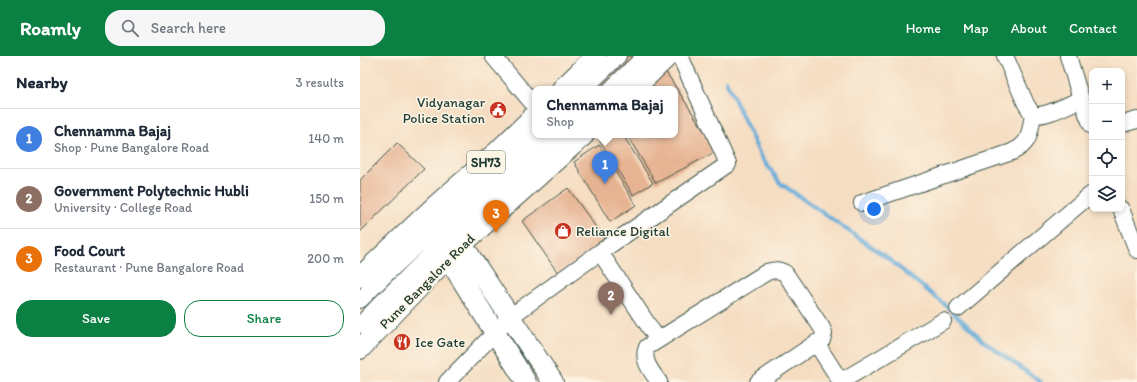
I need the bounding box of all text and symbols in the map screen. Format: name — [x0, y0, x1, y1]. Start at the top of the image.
search box — [105, 10, 385, 46]
text: Roamly — [20, 17, 81, 40]
icon: search — [119, 17, 141, 39]
text: Search here — [151, 19, 226, 37]
text: Home — [906, 20, 941, 37]
text: Map — [963, 20, 989, 37]
text: About — [1011, 20, 1047, 37]
text: Contact — [1069, 20, 1117, 37]
map controls — [1089, 68, 1125, 212]
button: + — [1089, 68, 1125, 104]
text: Nearby — [16, 72, 68, 92]
text: 3 results — [295, 75, 344, 90]
popup — [532, 86, 678, 138]
place label: Vidyanagar Police Station — [403, 94, 486, 127]
text: Chennamma Bajaj — [547, 96, 663, 114]
public building icon: Vidyanagar Police Station — [488, 100, 508, 120]
button: − — [1089, 104, 1125, 140]
text: Shop — [547, 114, 574, 129]
text: Chennamma Bajaj — [54, 122, 171, 140]
text: 1 — [26, 131, 32, 146]
text: 140 m — [308, 131, 344, 146]
text: Shop · Pune Bangalore Road — [54, 140, 209, 155]
button: locate — [1089, 140, 1125, 176]
road number: SH73 — [467, 151, 505, 173]
pin: 1 — [592, 151, 618, 184]
button: layers — [1089, 176, 1125, 212]
text: Government Polytechnic Hubli — [54, 182, 249, 200]
text: 2 — [26, 191, 32, 206]
text: 150 m — [309, 191, 344, 206]
your location — [864, 199, 884, 219]
text: University · College Road — [54, 200, 192, 215]
pin: 3 — [483, 200, 509, 233]
shop icon: Reliance Digital — [553, 221, 573, 241]
place label: Reliance Digital — [576, 223, 670, 240]
street label: Pune Bangalore Road — [376, 230, 479, 333]
text: Food Court — [54, 242, 125, 260]
text: 3 — [25, 251, 33, 266]
text: 200 m — [307, 251, 344, 266]
text: Restaurant · Pune Bangalore Road — [54, 260, 244, 275]
pin: 2 — [598, 282, 624, 315]
button: Save — [16, 300, 176, 337]
button: Share — [184, 300, 344, 337]
restaurant icon: Ice Gate — [392, 332, 412, 352]
place label: Ice Gate — [415, 334, 465, 351]

